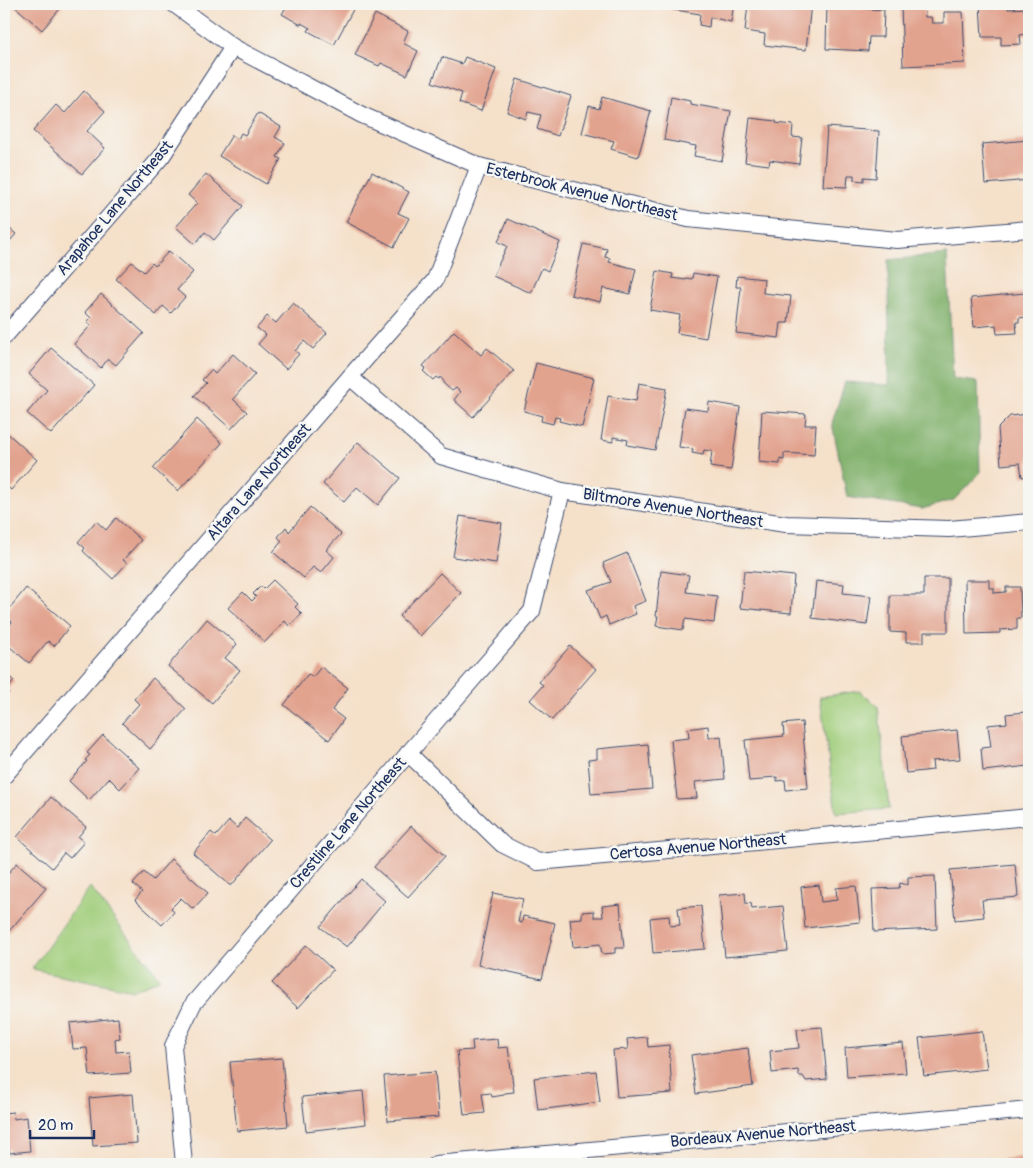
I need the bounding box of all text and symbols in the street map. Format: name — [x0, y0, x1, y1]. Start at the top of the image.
street label: Arapahoe Lane Northeast — [53, 136, 178, 280]
street label: Esterbrook Avenue Northeast — [484, 158, 680, 226]
street label: Altara Lane Northeast — [203, 419, 316, 545]
street label: Biltmore Avenue Northeast — [581, 484, 765, 532]
street label: Crestline Lane Northeast — [285, 753, 411, 893]
street label: Certosa Avenue Northeast — [609, 829, 788, 865]
scale bar — [30, 1108, 94, 1140]
text: 20 m — [38, 1116, 73, 1135]
street label: Bordeaux Avenue Northeast — [669, 1116, 857, 1152]

